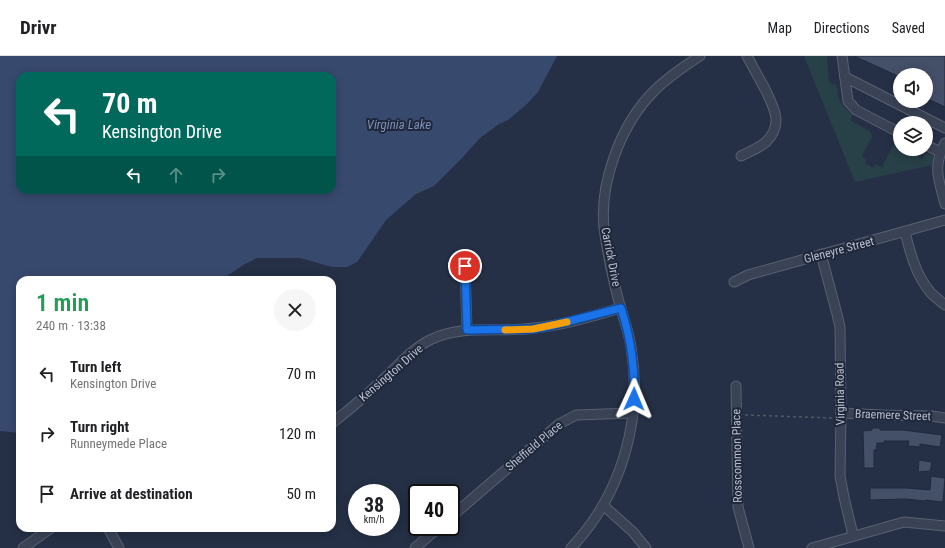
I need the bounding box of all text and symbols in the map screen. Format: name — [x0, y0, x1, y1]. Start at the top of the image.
text: Drivr — [20, 16, 57, 39]
text: Map — [768, 20, 792, 36]
text: Directions — [814, 20, 870, 36]
text: Saved — [892, 20, 925, 36]
map controls — [893, 68, 933, 156]
button: sound — [893, 68, 933, 108]
text: 70 m — [102, 87, 158, 120]
icon: left — [36, 88, 88, 140]
button: layers — [893, 116, 933, 156]
water label: Virginia Lake — [367, 117, 431, 132]
text: Kensington Drive — [102, 121, 222, 142]
icon: left — [123, 164, 145, 186]
icon: ahead — [165, 164, 187, 186]
icon: right — [207, 164, 229, 186]
street label: Carrick Drive — [598, 226, 624, 288]
street label: Gleneyre Street — [802, 234, 876, 266]
pin — [448, 249, 482, 283]
icon: arrive — [454, 255, 476, 277]
text: 1 min — [36, 289, 89, 317]
button: close — [274, 289, 316, 331]
text: 240 m · 13:38 — [36, 318, 106, 333]
street label: Kensington Drive — [356, 341, 426, 404]
text: Turn left — [70, 358, 121, 376]
street label: Virginia Road — [832, 362, 848, 426]
icon: left — [36, 363, 58, 385]
text: 70 m — [286, 365, 316, 383]
text: Kensington Drive — [70, 376, 156, 391]
position arrow — [613, 378, 655, 420]
street label: Braemere Street — [855, 407, 932, 423]
street label: Rosscommon Place — [729, 409, 745, 503]
text: Turn right — [70, 418, 129, 436]
street label: Sheffield Place — [503, 418, 566, 474]
icon: right — [36, 423, 58, 445]
text: 120 m — [279, 425, 316, 443]
text: Runneymede Place — [70, 436, 167, 451]
icon: arrive — [36, 483, 58, 505]
speed limit sign: 40 — [408, 484, 460, 536]
text: Arrive at destination — [70, 485, 193, 503]
text: 50 m — [286, 485, 316, 503]
text: 38 — [364, 493, 384, 517]
text: km/h — [364, 514, 384, 525]

